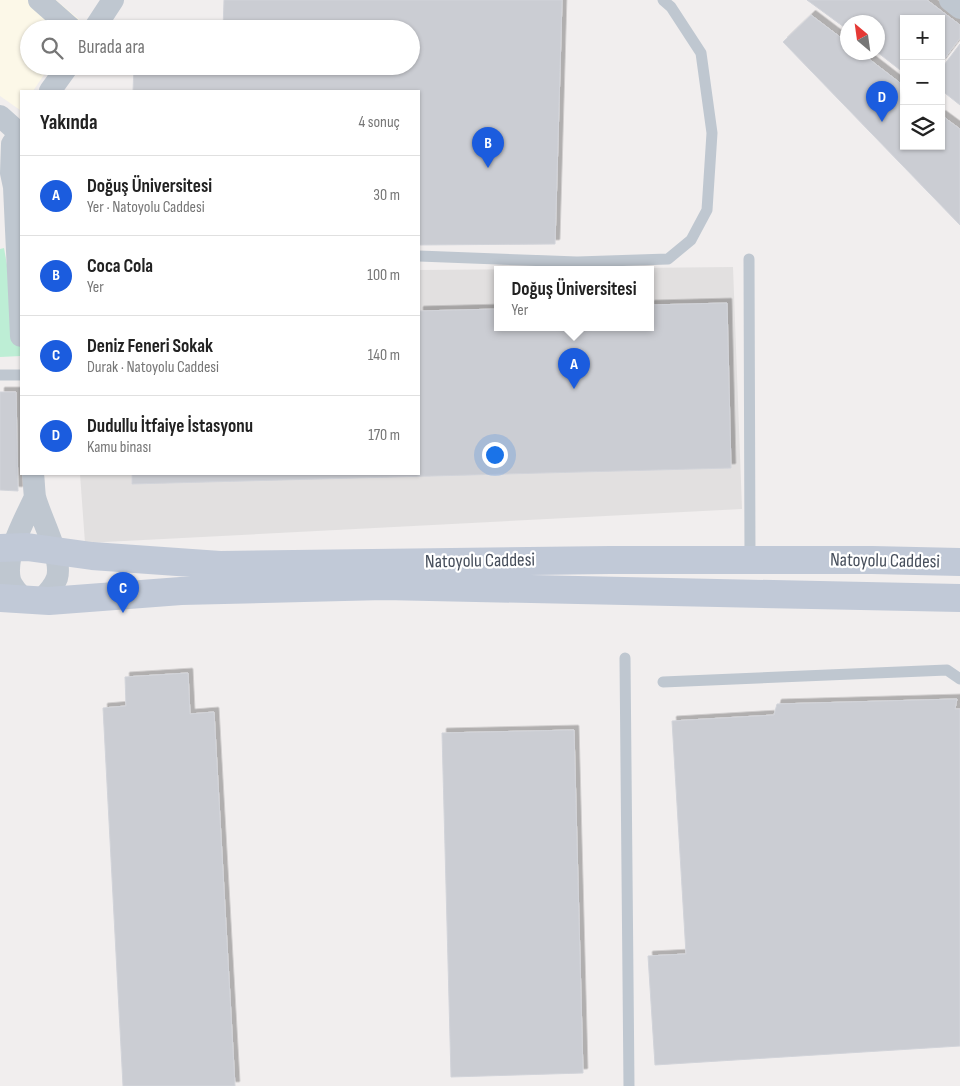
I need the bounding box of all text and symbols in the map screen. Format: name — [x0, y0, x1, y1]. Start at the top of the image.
north arrow — [840, 15, 885, 60]
map controls — [900, 15, 945, 150]
button: + — [900, 15, 945, 60]
search box — [20, 20, 420, 75]
icon: search — [38, 34, 66, 62]
text: Burada ara — [78, 36, 145, 59]
button: − — [900, 60, 945, 105]
pin: D — [866, 81, 898, 122]
button: layers — [900, 105, 945, 150]
text: Yakında — [40, 110, 97, 135]
text: 4 sonuç — [358, 113, 400, 132]
pin: B — [472, 127, 504, 168]
text: Doğuş Üniversitesi — [87, 175, 212, 198]
text: A — [52, 186, 60, 205]
text: 30 m — [373, 186, 400, 205]
text: Yer · Natoyolu Caddesi — [87, 198, 205, 217]
text: Coca Cola — [87, 255, 153, 278]
text: B — [52, 266, 60, 285]
text: 100 m — [367, 266, 400, 285]
popup — [494, 266, 654, 331]
text: Yer — [87, 278, 104, 297]
text: Doğuş Üniversitesi — [511, 278, 637, 301]
text: Yer — [511, 301, 528, 320]
text: Deniz Feneri Sokak — [87, 335, 213, 358]
text: C — [52, 346, 60, 365]
text: 140 m — [368, 346, 400, 365]
pin: A — [558, 348, 590, 389]
text: Durak · Natoyolu Caddesi — [87, 358, 219, 377]
text: Dudullu İtfaiye İstasyonu — [87, 415, 253, 438]
text: D — [52, 426, 60, 445]
text: 170 m — [368, 426, 400, 445]
text: Kamu binası — [87, 438, 151, 457]
your location — [482, 442, 508, 468]
street label: Natoyolu Caddesi — [425, 549, 535, 573]
street label: Natoyolu Caddesi — [830, 549, 940, 573]
pin: C — [107, 572, 139, 613]

